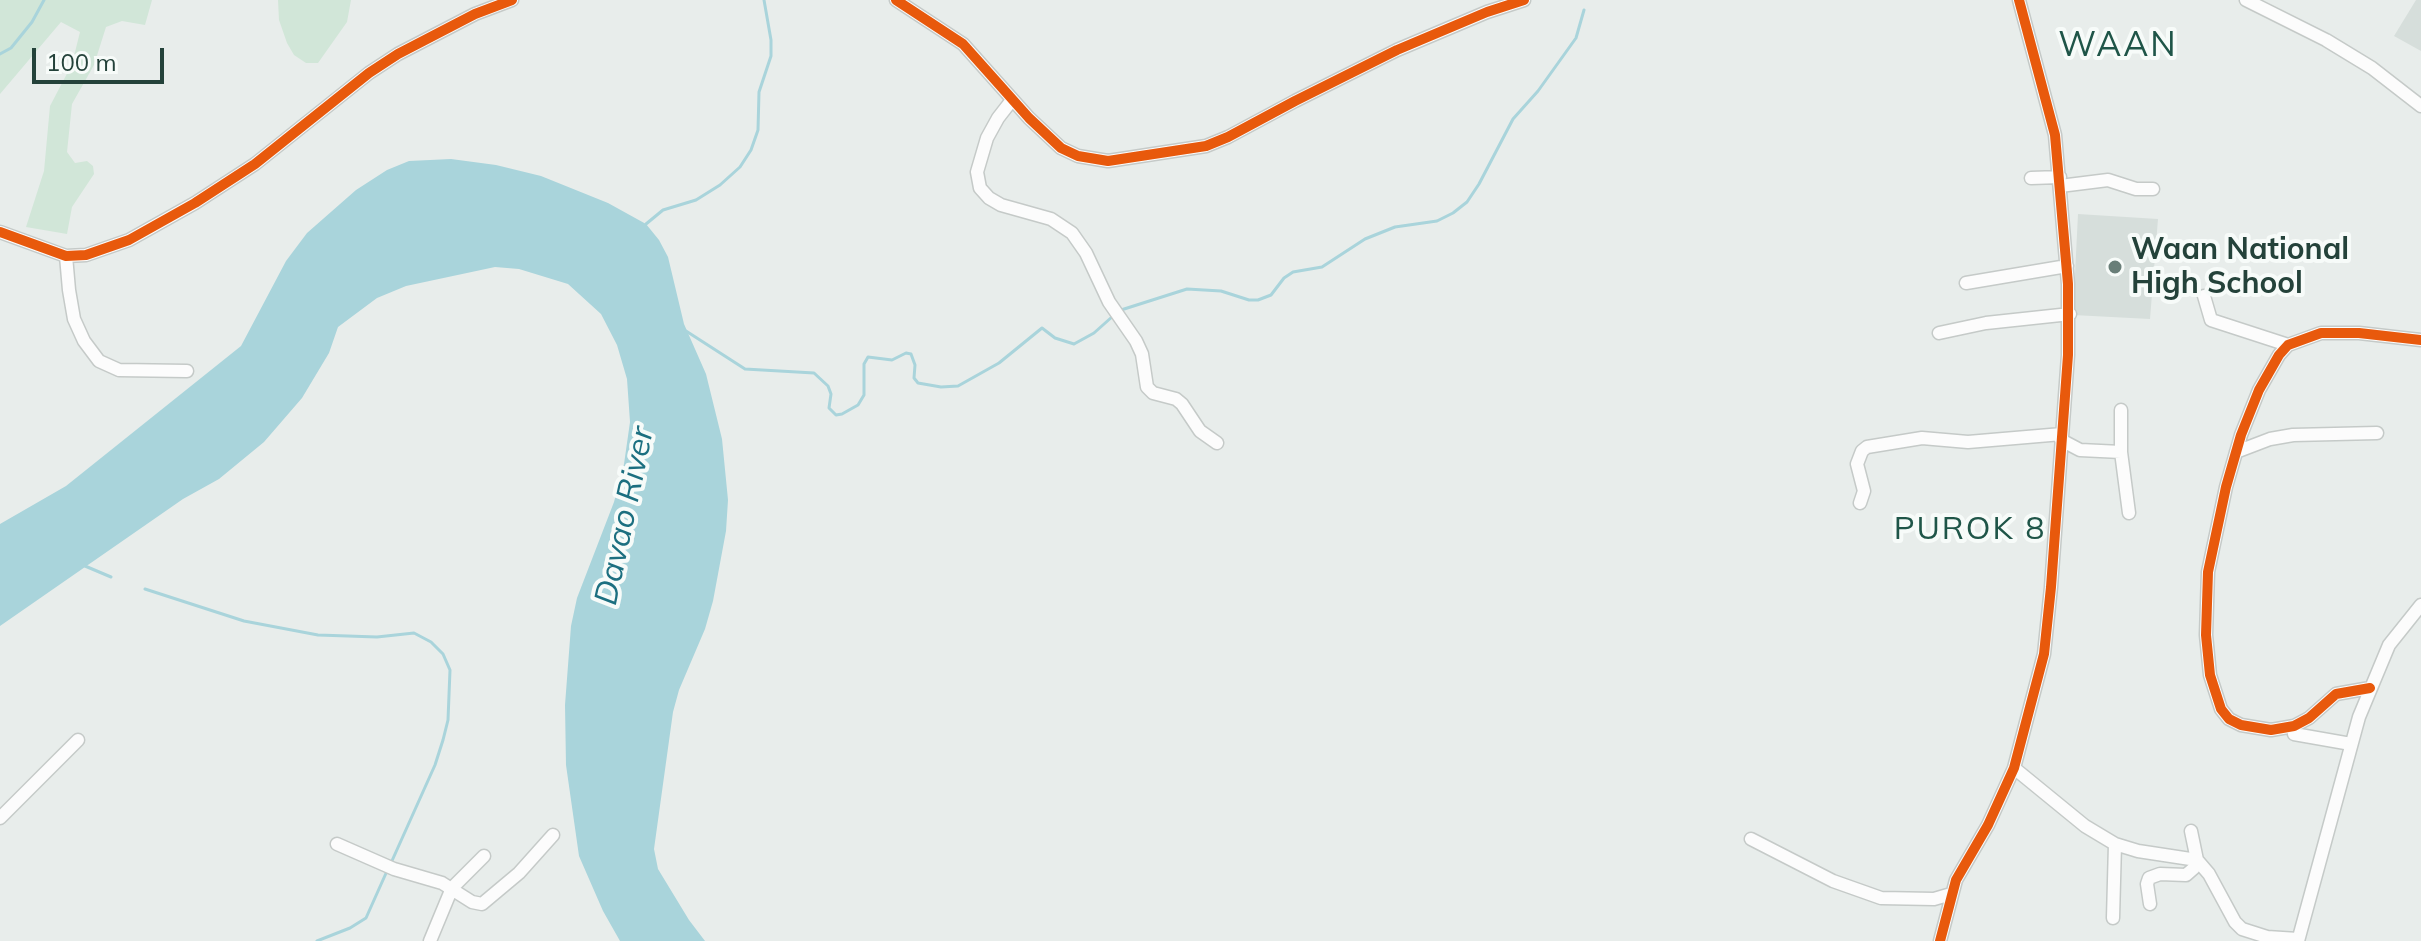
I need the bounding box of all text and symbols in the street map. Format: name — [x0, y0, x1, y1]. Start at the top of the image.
district label: WAAN — [2058, 26, 2178, 66]
scale bar — [36, 32, 168, 82]
text: 100 m — [46, 47, 117, 77]
place label: Waan National High School — [2131, 232, 2349, 302]
marker: Waan National High School — [2106, 258, 2124, 276]
water label: Davao River — [587, 423, 663, 609]
district label: PUROK 8 — [1894, 510, 2046, 548]

